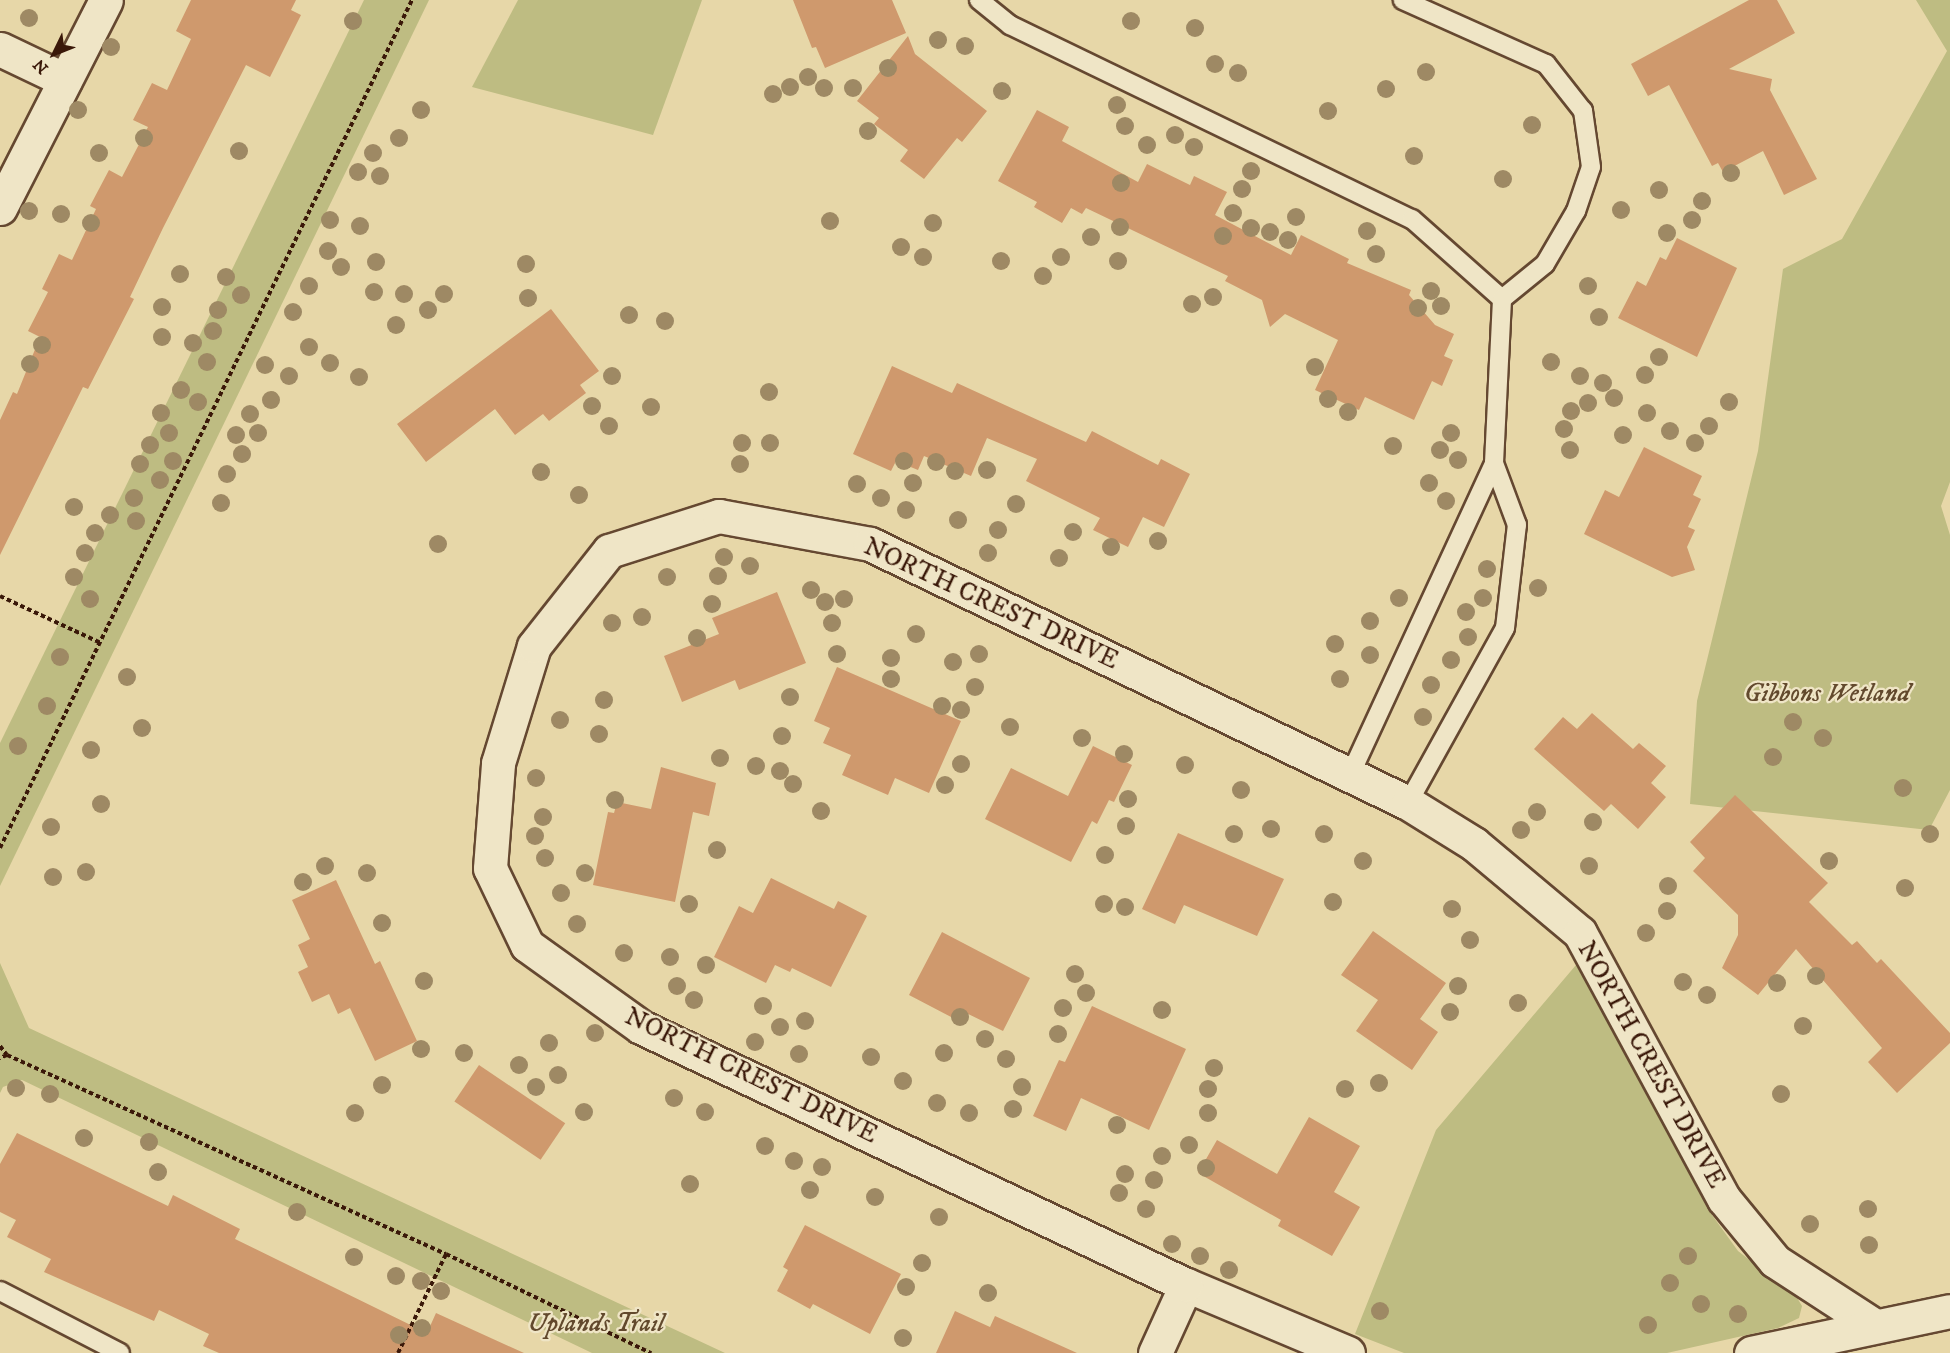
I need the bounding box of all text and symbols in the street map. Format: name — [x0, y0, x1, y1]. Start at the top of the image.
north arrow — [24, 24, 84, 84]
text: N — [29, 55, 53, 78]
street label: NORTH CREST DRIVE — [859, 531, 1123, 677]
park label: Gibbons Wetland — [1744, 678, 1910, 710]
street label: NORTH CREST DRIVE — [1570, 936, 1732, 1194]
street label: NORTH CREST DRIVE — [619, 1001, 883, 1151]
park label: Uplands Trail — [527, 1308, 665, 1340]

